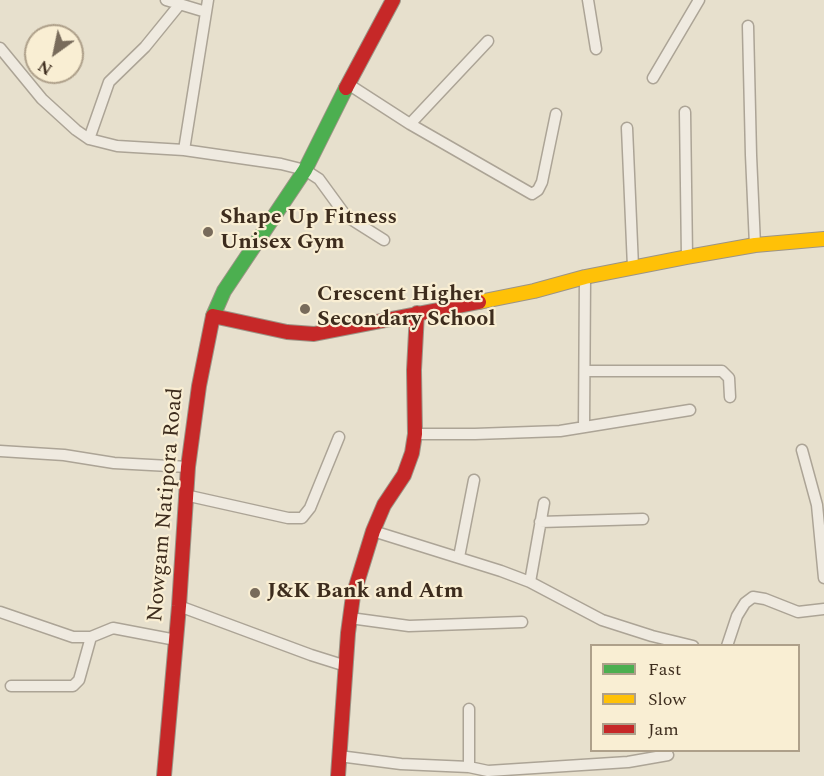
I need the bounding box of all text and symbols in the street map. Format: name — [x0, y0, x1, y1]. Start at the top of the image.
north arrow — [24, 24, 84, 84]
text: N — [33, 54, 57, 81]
place label: Shape Up Fitness Unisex Gym — [220, 206, 397, 258]
marker: Shape Up Fitness Unisex Gym — [201, 225, 215, 239]
place label: Crescent Higher Secondary School — [317, 283, 496, 334]
marker: Crescent Higher Secondary School — [298, 302, 312, 316]
street label: Nowgam Natipora Road — [144, 387, 190, 623]
place label: J&K Bank and Atm — [267, 580, 464, 606]
marker: J&K Bank and Atm — [248, 586, 262, 600]
legend — [590, 644, 800, 752]
text: Fast — [648, 656, 681, 683]
text: Slow — [648, 686, 686, 713]
text: Jam — [648, 716, 679, 743]

